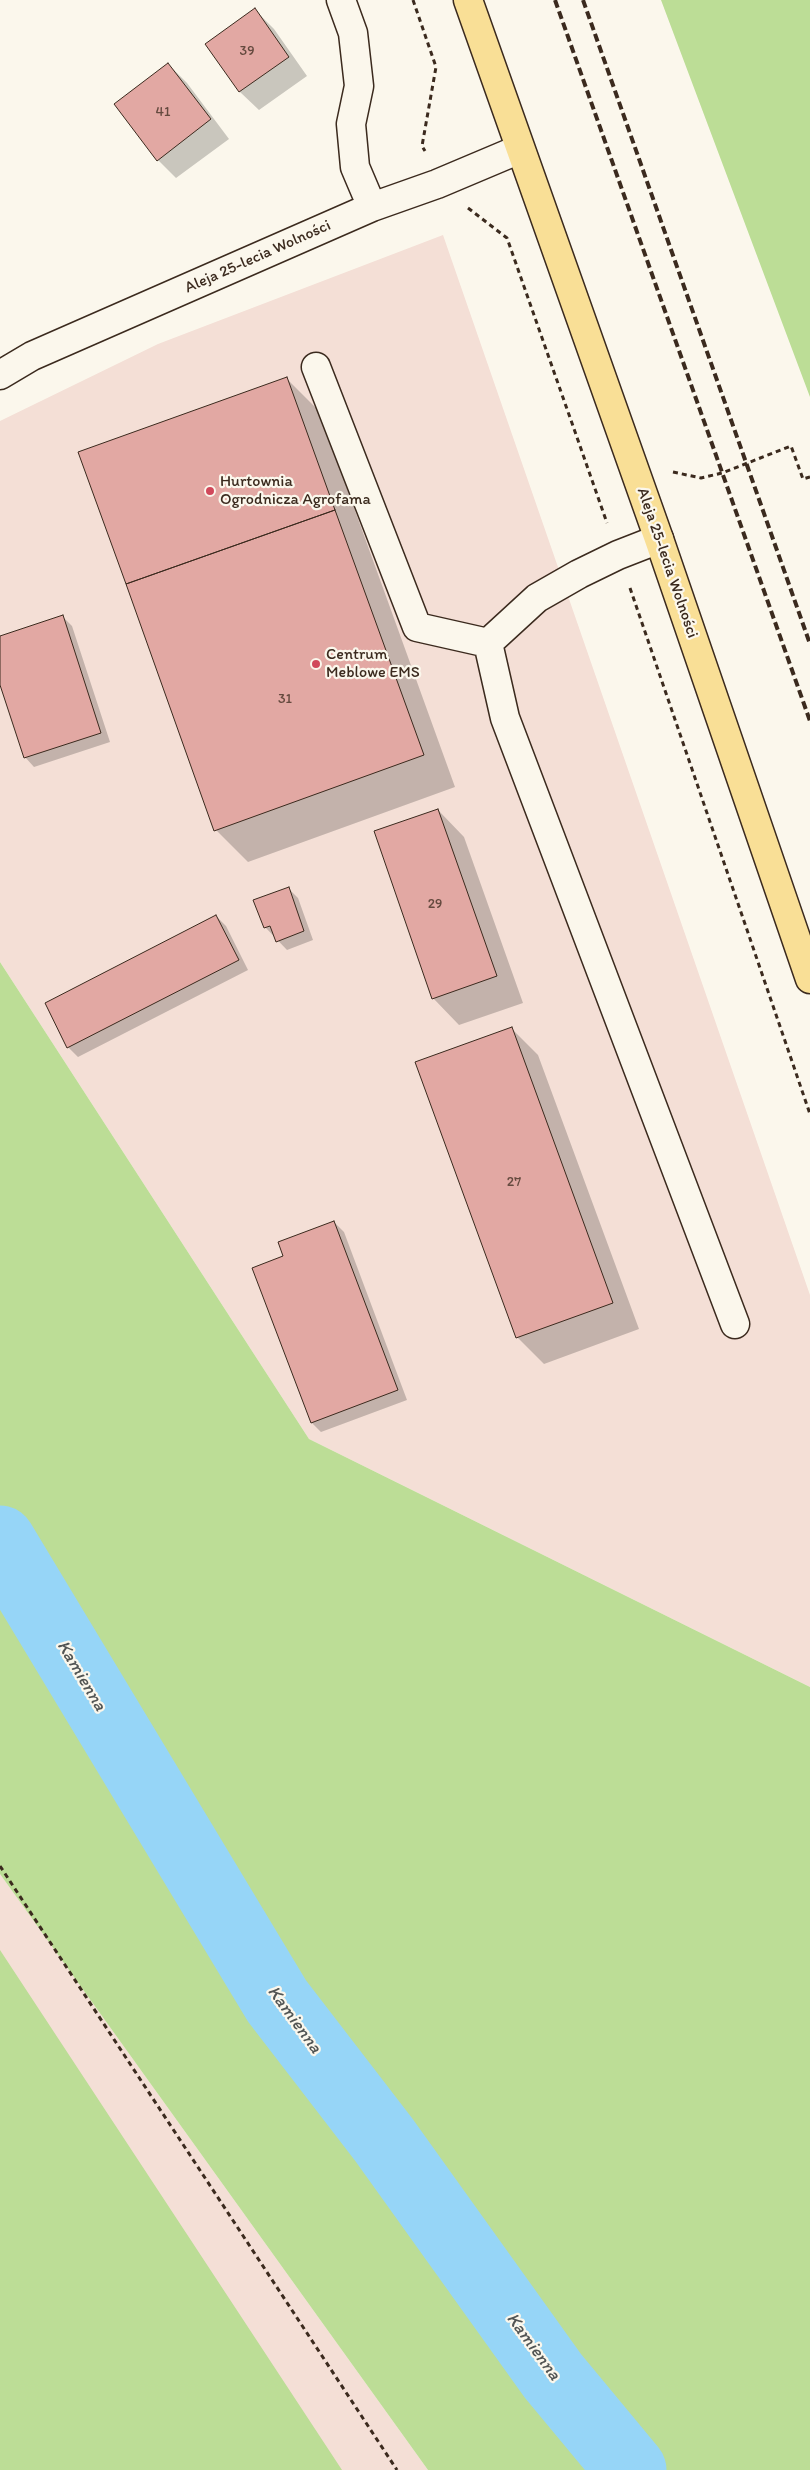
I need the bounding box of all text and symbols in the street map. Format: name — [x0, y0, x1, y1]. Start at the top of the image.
house number: 39 — [240, 43, 254, 59]
house number: 41 — [156, 104, 170, 120]
street label: Aleja 25-lecia Wolności — [182, 216, 334, 298]
place label: Hurtownia Ogrodnicza Agrofama — [220, 472, 371, 510]
marker: Hurtownia Ogrodnicza Agrofama — [204, 485, 216, 497]
street label: Aleja 25-lecia Wolności — [632, 485, 702, 641]
place label: Centrum Meblowe EMS — [326, 645, 420, 683]
marker: Centrum Meblowe EMS — [310, 658, 322, 670]
house number: 31 — [278, 691, 292, 707]
house number: 29 — [428, 896, 442, 912]
house number: 27 — [507, 1174, 521, 1190]
water label: Kamienna — [52, 1637, 110, 1715]
water label: Kamienna — [262, 1982, 326, 2058]
water label: Kamienna — [501, 2309, 565, 2385]

